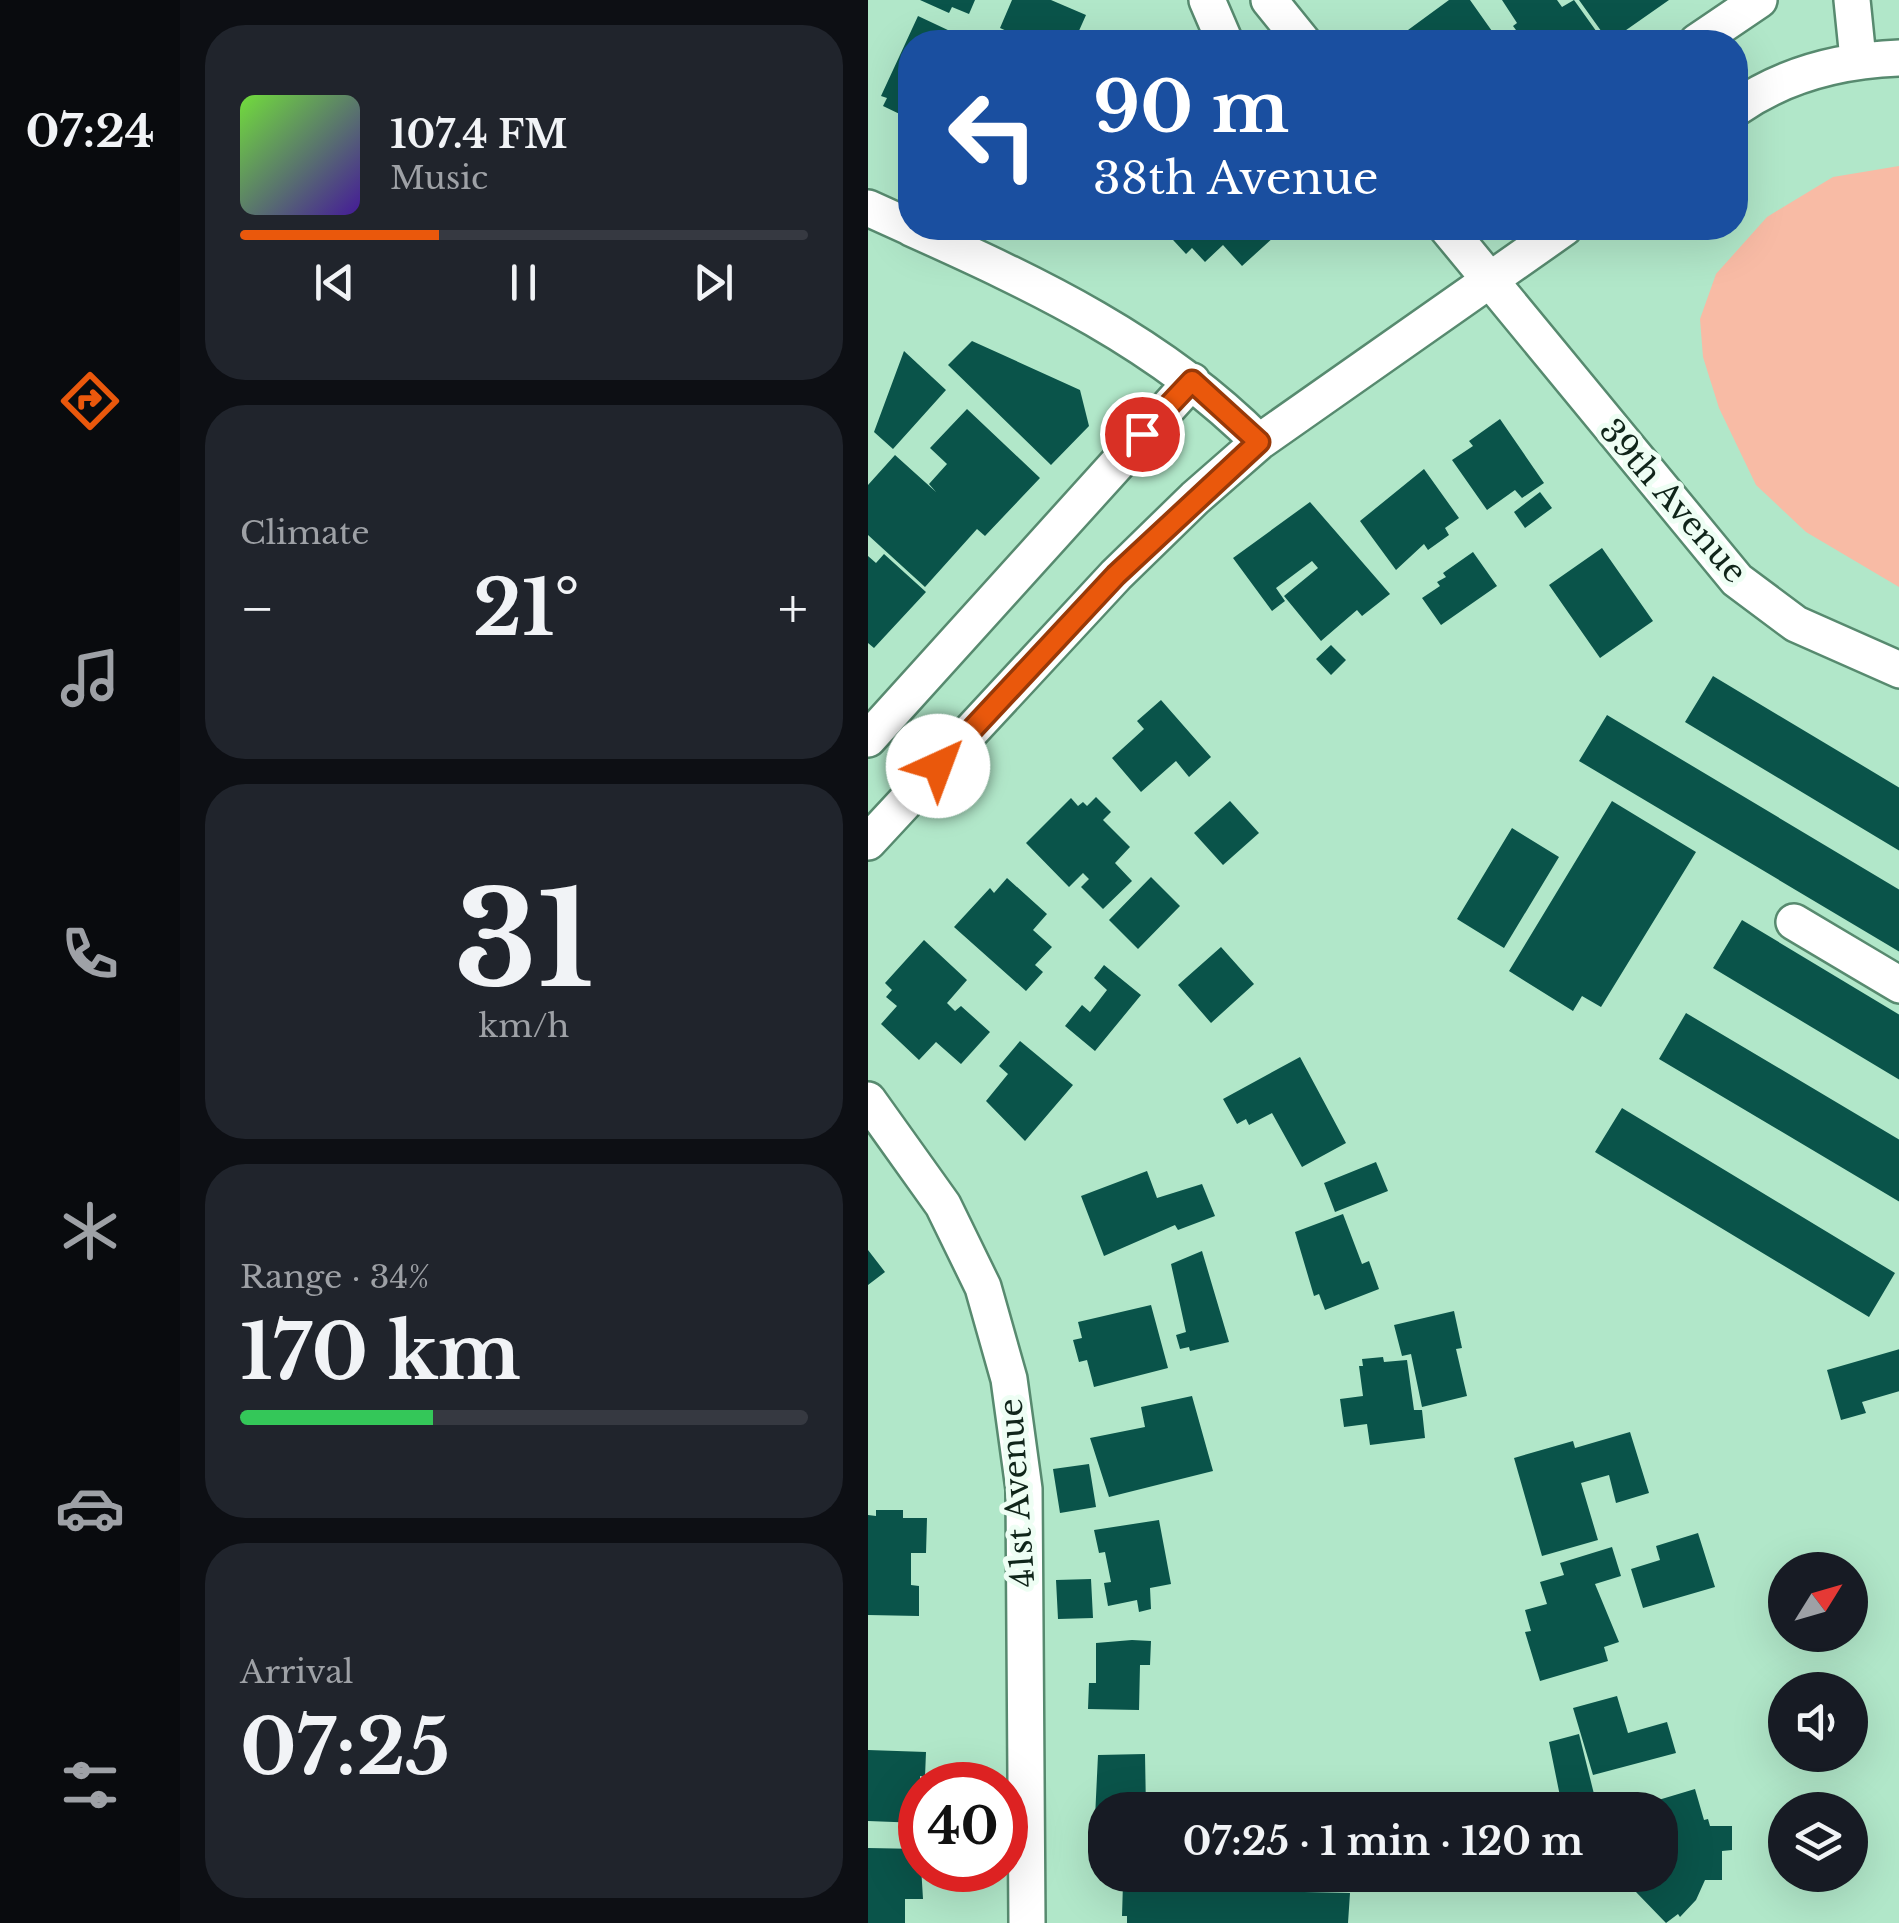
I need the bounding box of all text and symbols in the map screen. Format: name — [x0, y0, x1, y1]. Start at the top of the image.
text: 90 m — [1093, 64, 1289, 151]
icon: left — [928, 70, 1058, 200]
text: 07:24 — [25, 103, 155, 159]
text: 107.4 FM — [390, 111, 568, 158]
text: 38th Avenue — [1093, 150, 1378, 206]
text: Music — [390, 158, 488, 198]
icon: previous — [307, 255, 362, 310]
icon: pause — [496, 255, 551, 310]
icon: next — [686, 255, 741, 310]
icon: directions — [55, 366, 125, 436]
pin — [1100, 392, 1185, 477]
icon: arrive — [1115, 407, 1170, 462]
street label: 39th Avenue — [1591, 411, 1755, 591]
text: Climate — [240, 513, 369, 553]
text: 21° — [473, 562, 580, 655]
text: − — [240, 575, 275, 643]
text: + — [778, 575, 808, 643]
icon: music — [55, 643, 125, 713]
position arrow — [886, 714, 990, 818]
text: 31 — [454, 860, 594, 1021]
icon: phone — [55, 919, 125, 989]
text: km/h — [479, 1006, 569, 1046]
icon: climate — [55, 1196, 125, 1266]
text: Range · 34% — [240, 1257, 430, 1297]
text: 170 km — [240, 1306, 521, 1399]
street label: 41st Avenue — [990, 1397, 1044, 1589]
icon: car — [55, 1473, 125, 1543]
north arrow — [1768, 1552, 1868, 1652]
map controls — [1768, 1552, 1868, 1892]
text: Arrival — [240, 1652, 353, 1692]
button: sound — [1768, 1672, 1868, 1772]
text: 07:25 — [240, 1701, 450, 1794]
icon: filters — [55, 1750, 125, 1820]
speed limit sign: 40 — [898, 1762, 1028, 1892]
button: layers — [1768, 1792, 1868, 1892]
text: 07:25 · 1 min · 120 m — [1183, 1818, 1583, 1865]

